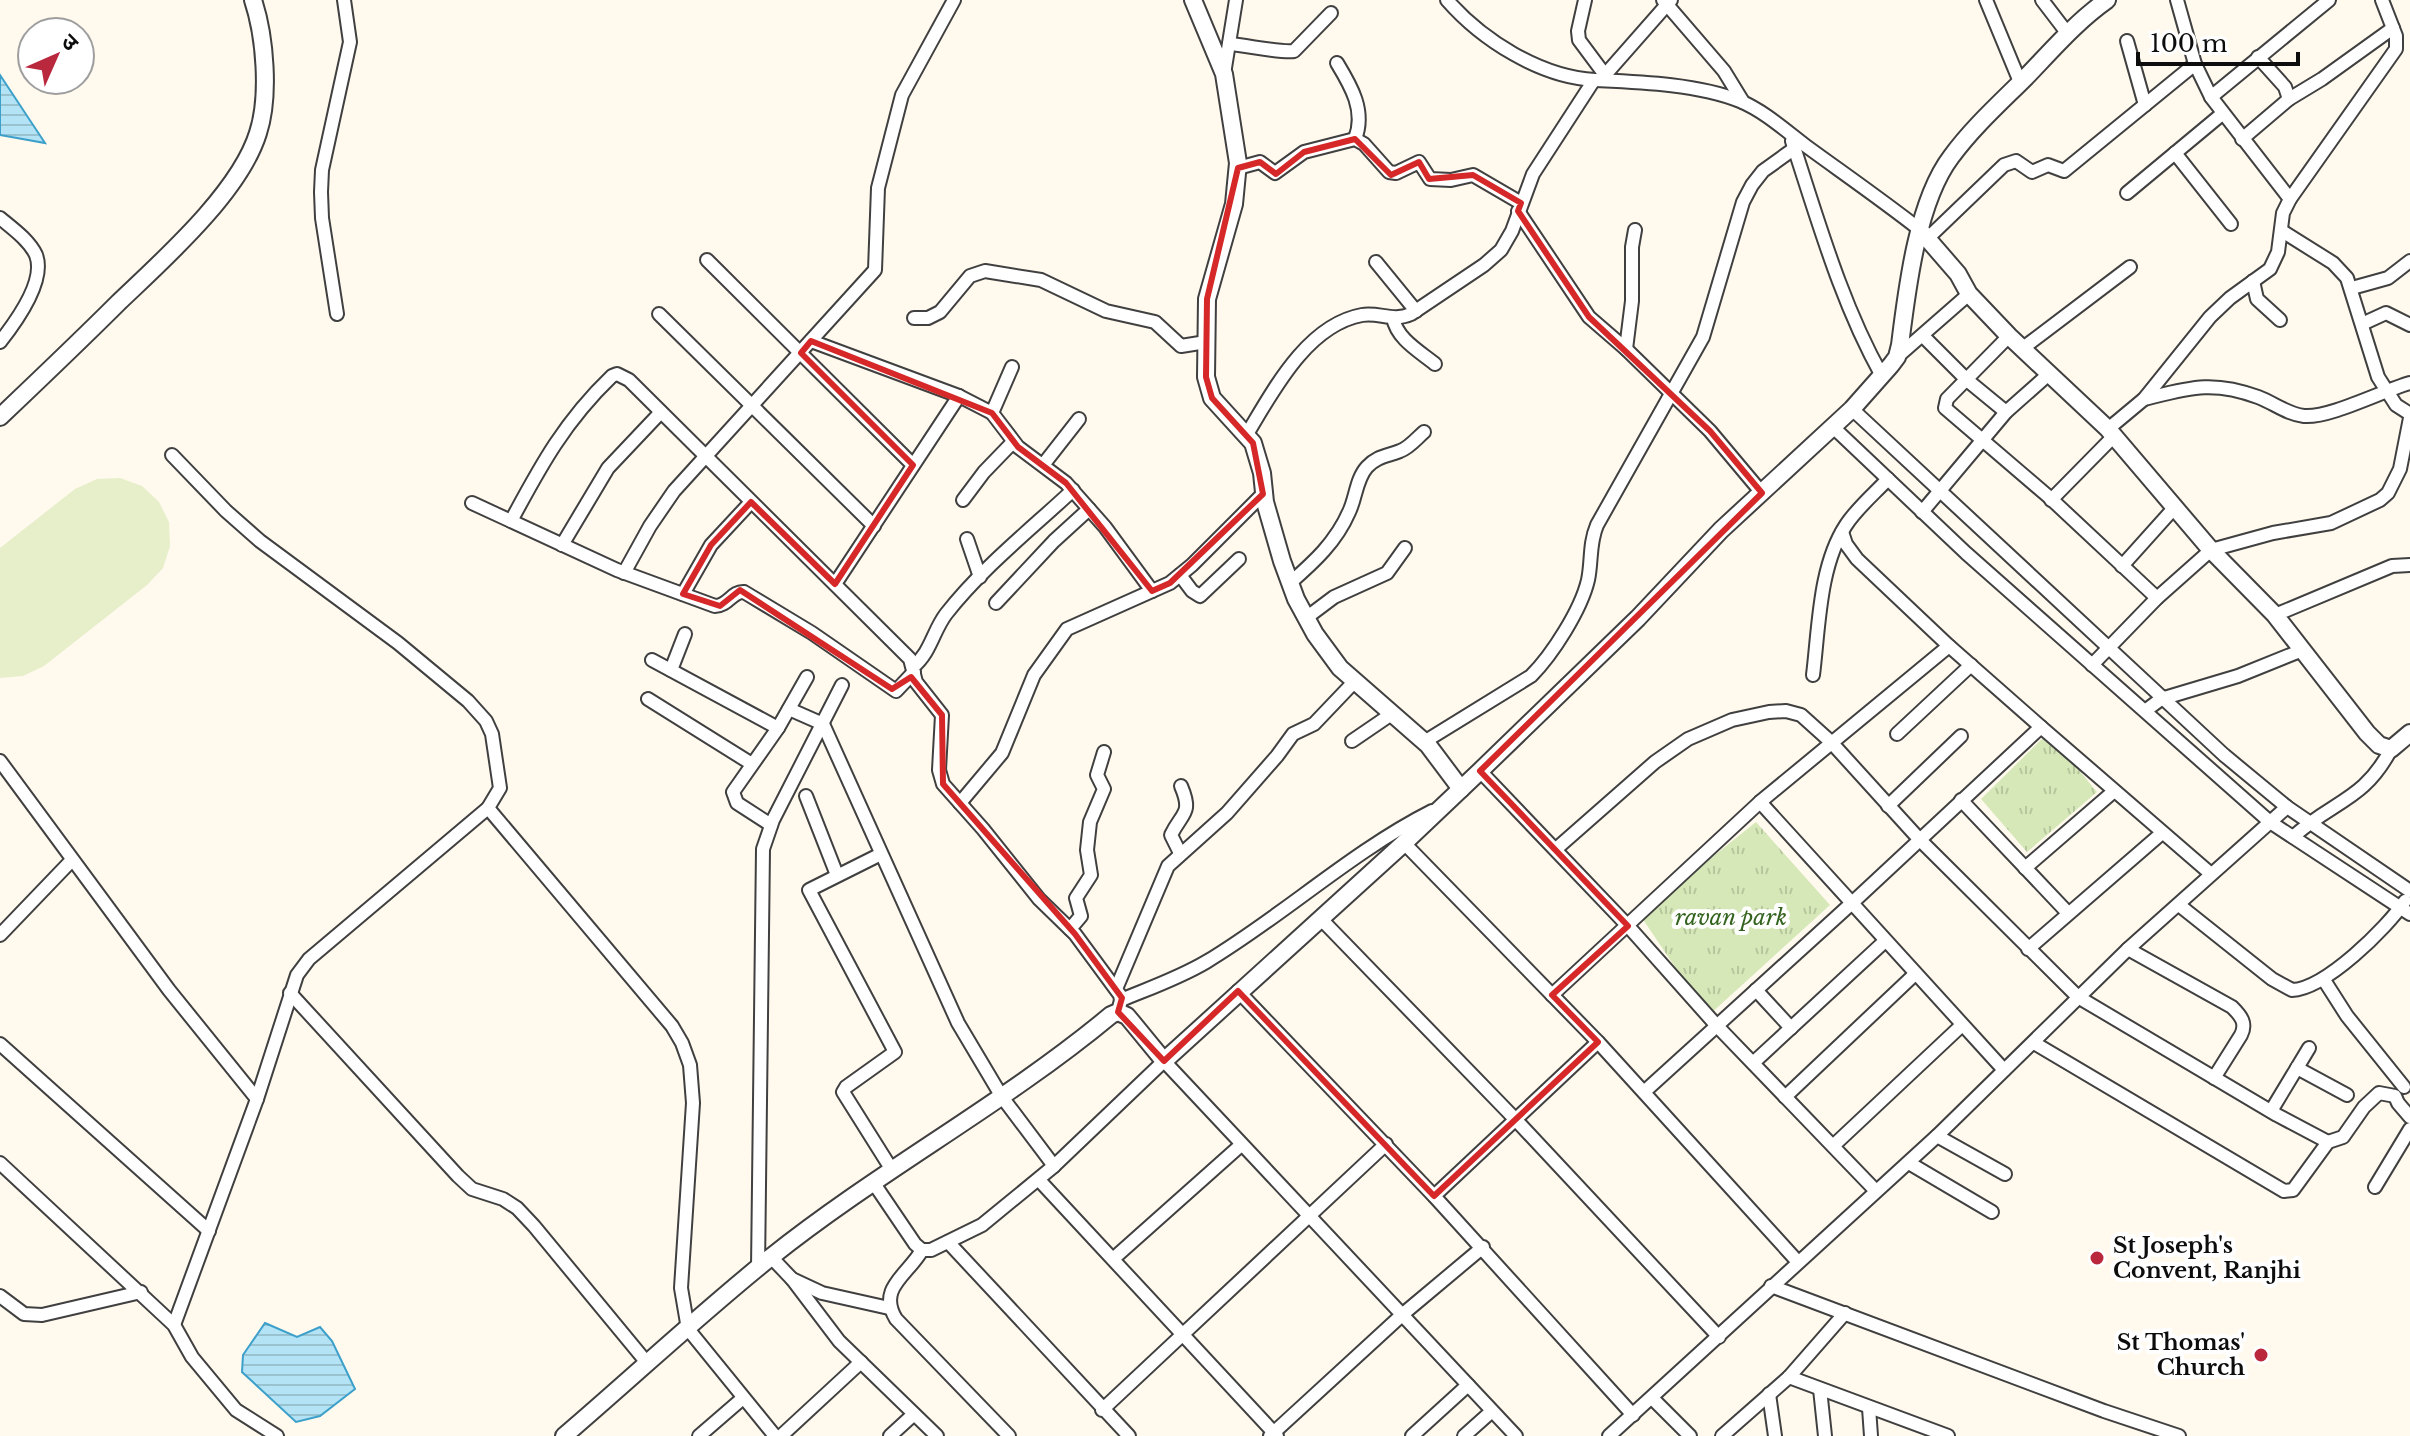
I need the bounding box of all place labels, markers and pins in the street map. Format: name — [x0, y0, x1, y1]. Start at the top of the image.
place label: St Joseph's Convent, Ranjhi — [2113, 1232, 2301, 1284]
marker: St Joseph's Convent, Ranjhi — [2088, 1249, 2106, 1267]
place label: St Thomas' Church — [2117, 1329, 2245, 1381]
marker: St Thomas' Church — [2252, 1346, 2270, 1364]

